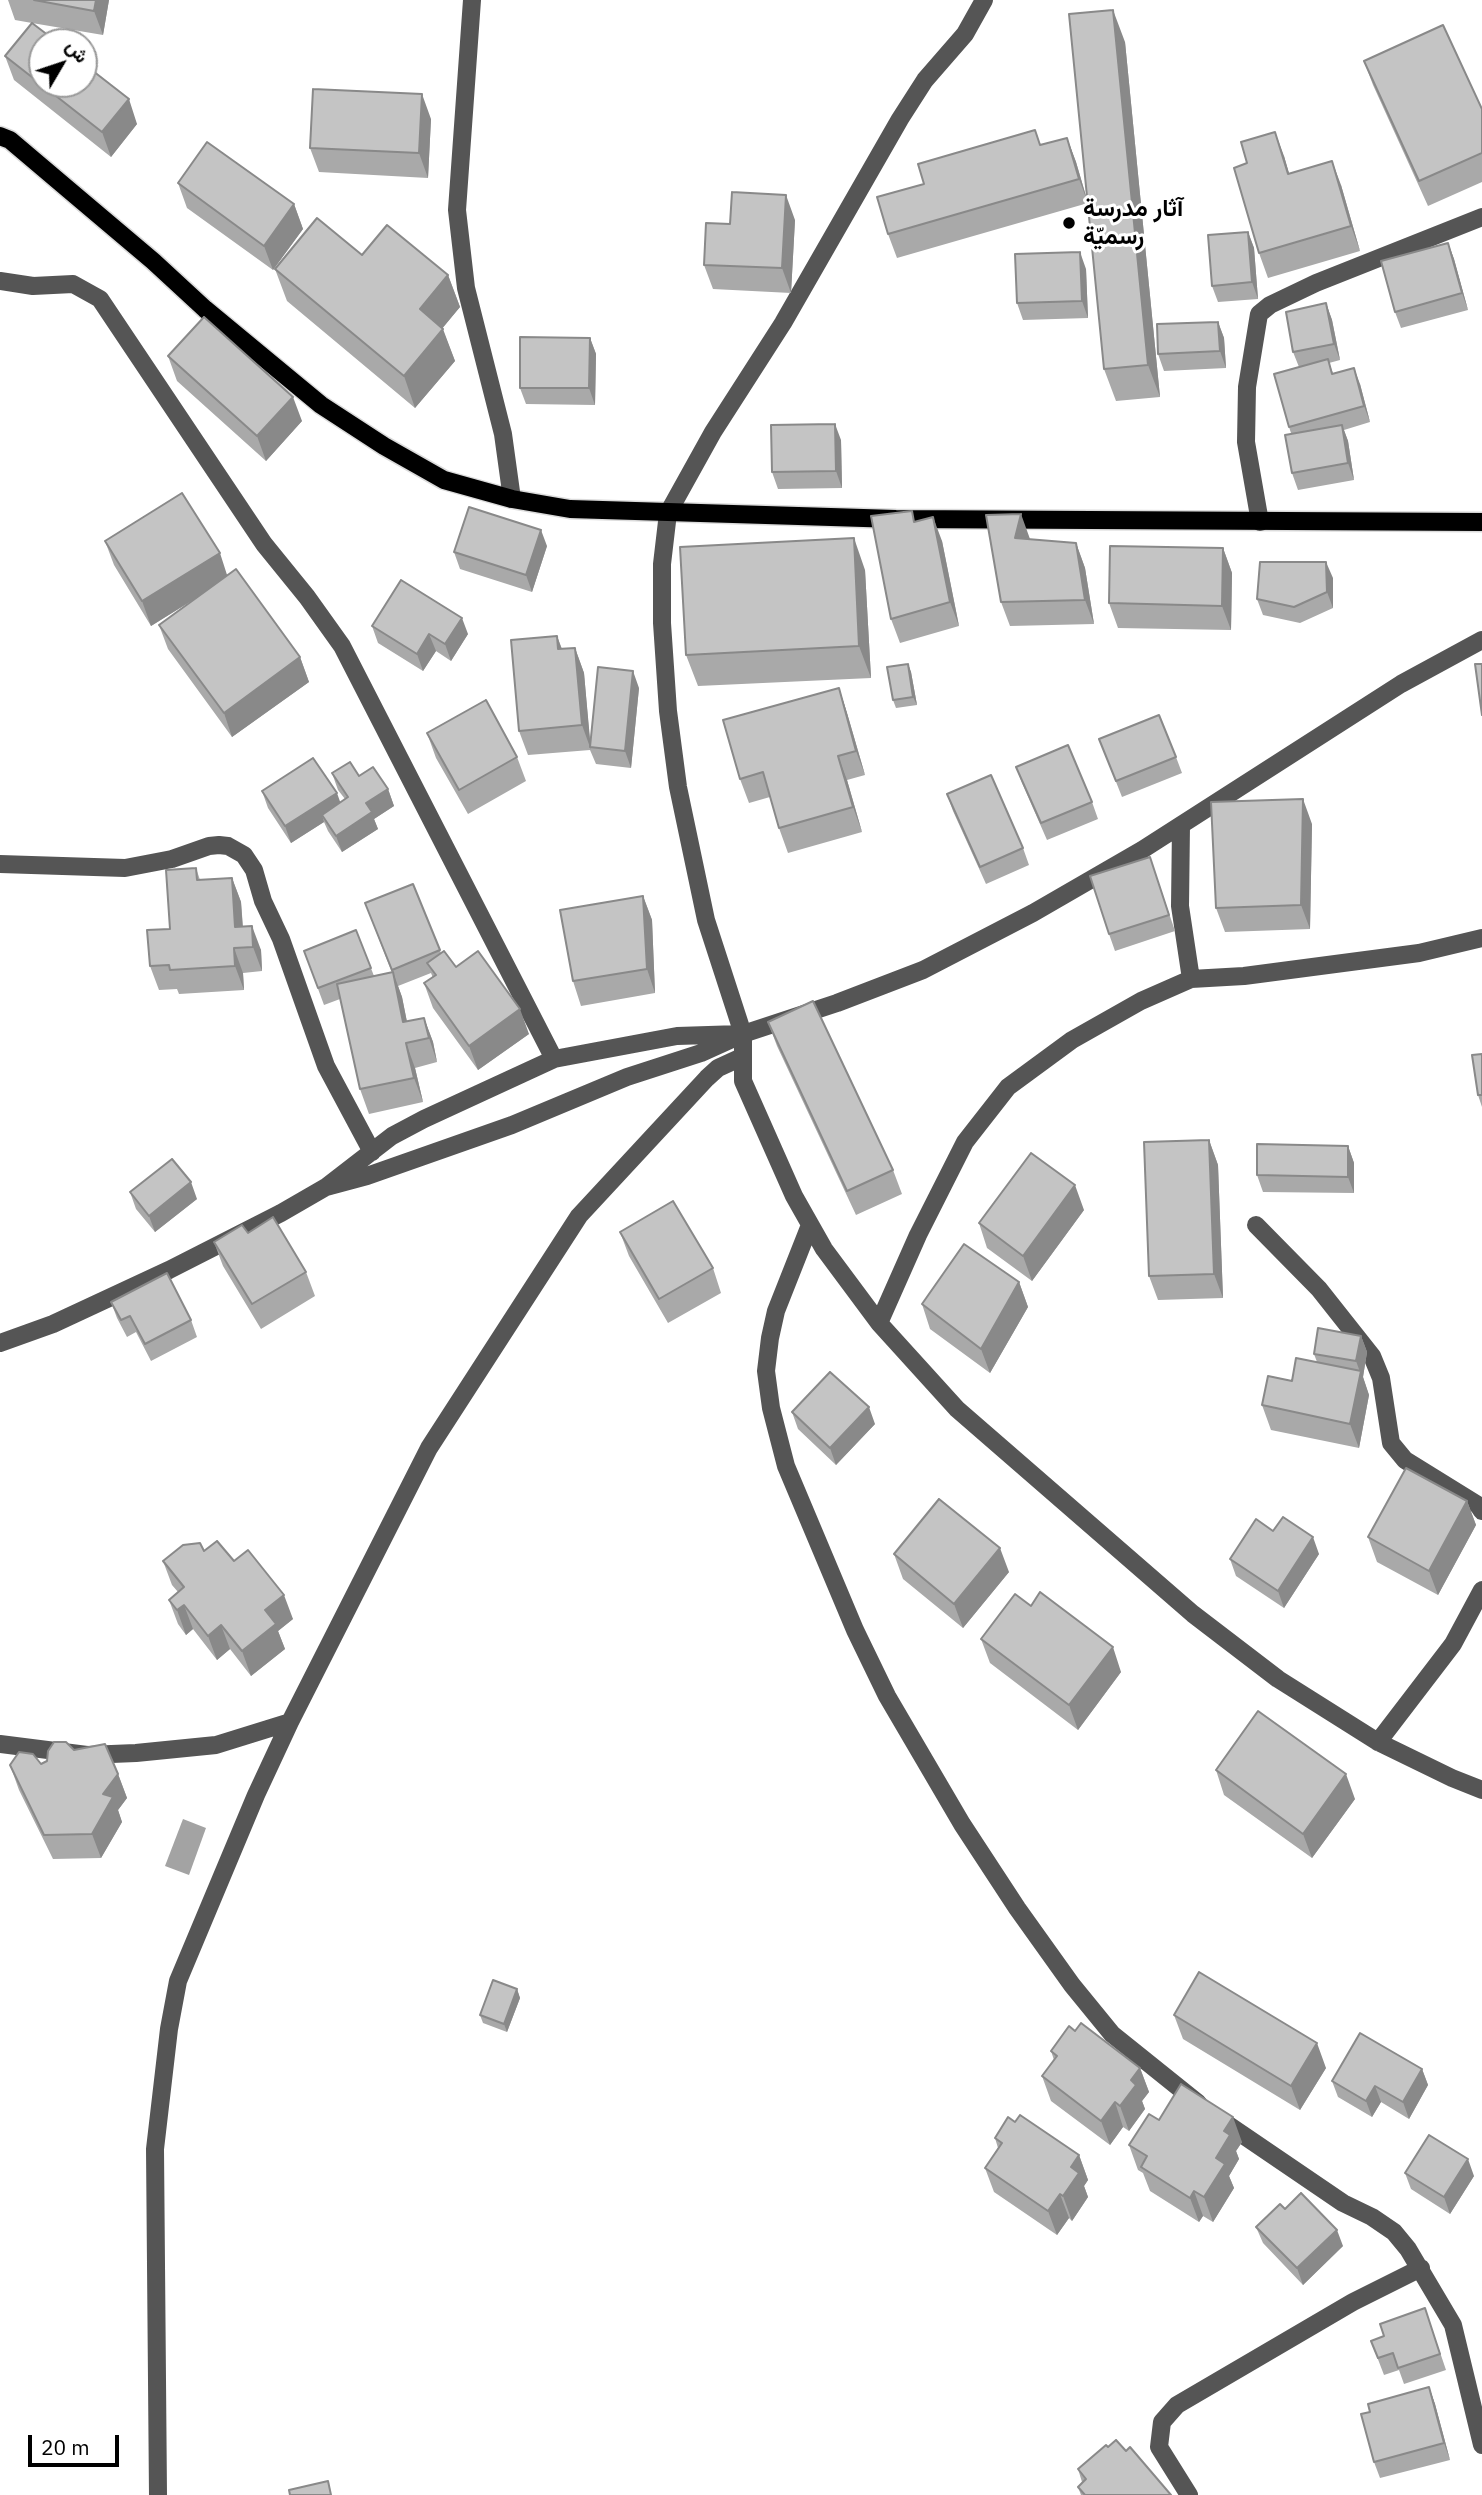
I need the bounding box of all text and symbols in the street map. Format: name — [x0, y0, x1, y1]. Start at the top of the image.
north arrow — [28, 28, 98, 98]
text: ش — [61, 35, 94, 67]
place label: آثار مدرسة رسميّة — [1083, 195, 1183, 251]
marker: آثار مدرسة رسميّة — [1061, 215, 1077, 231]
scale bar — [32, 2422, 122, 2466]
text: 20 m — [41, 2433, 90, 2461]

